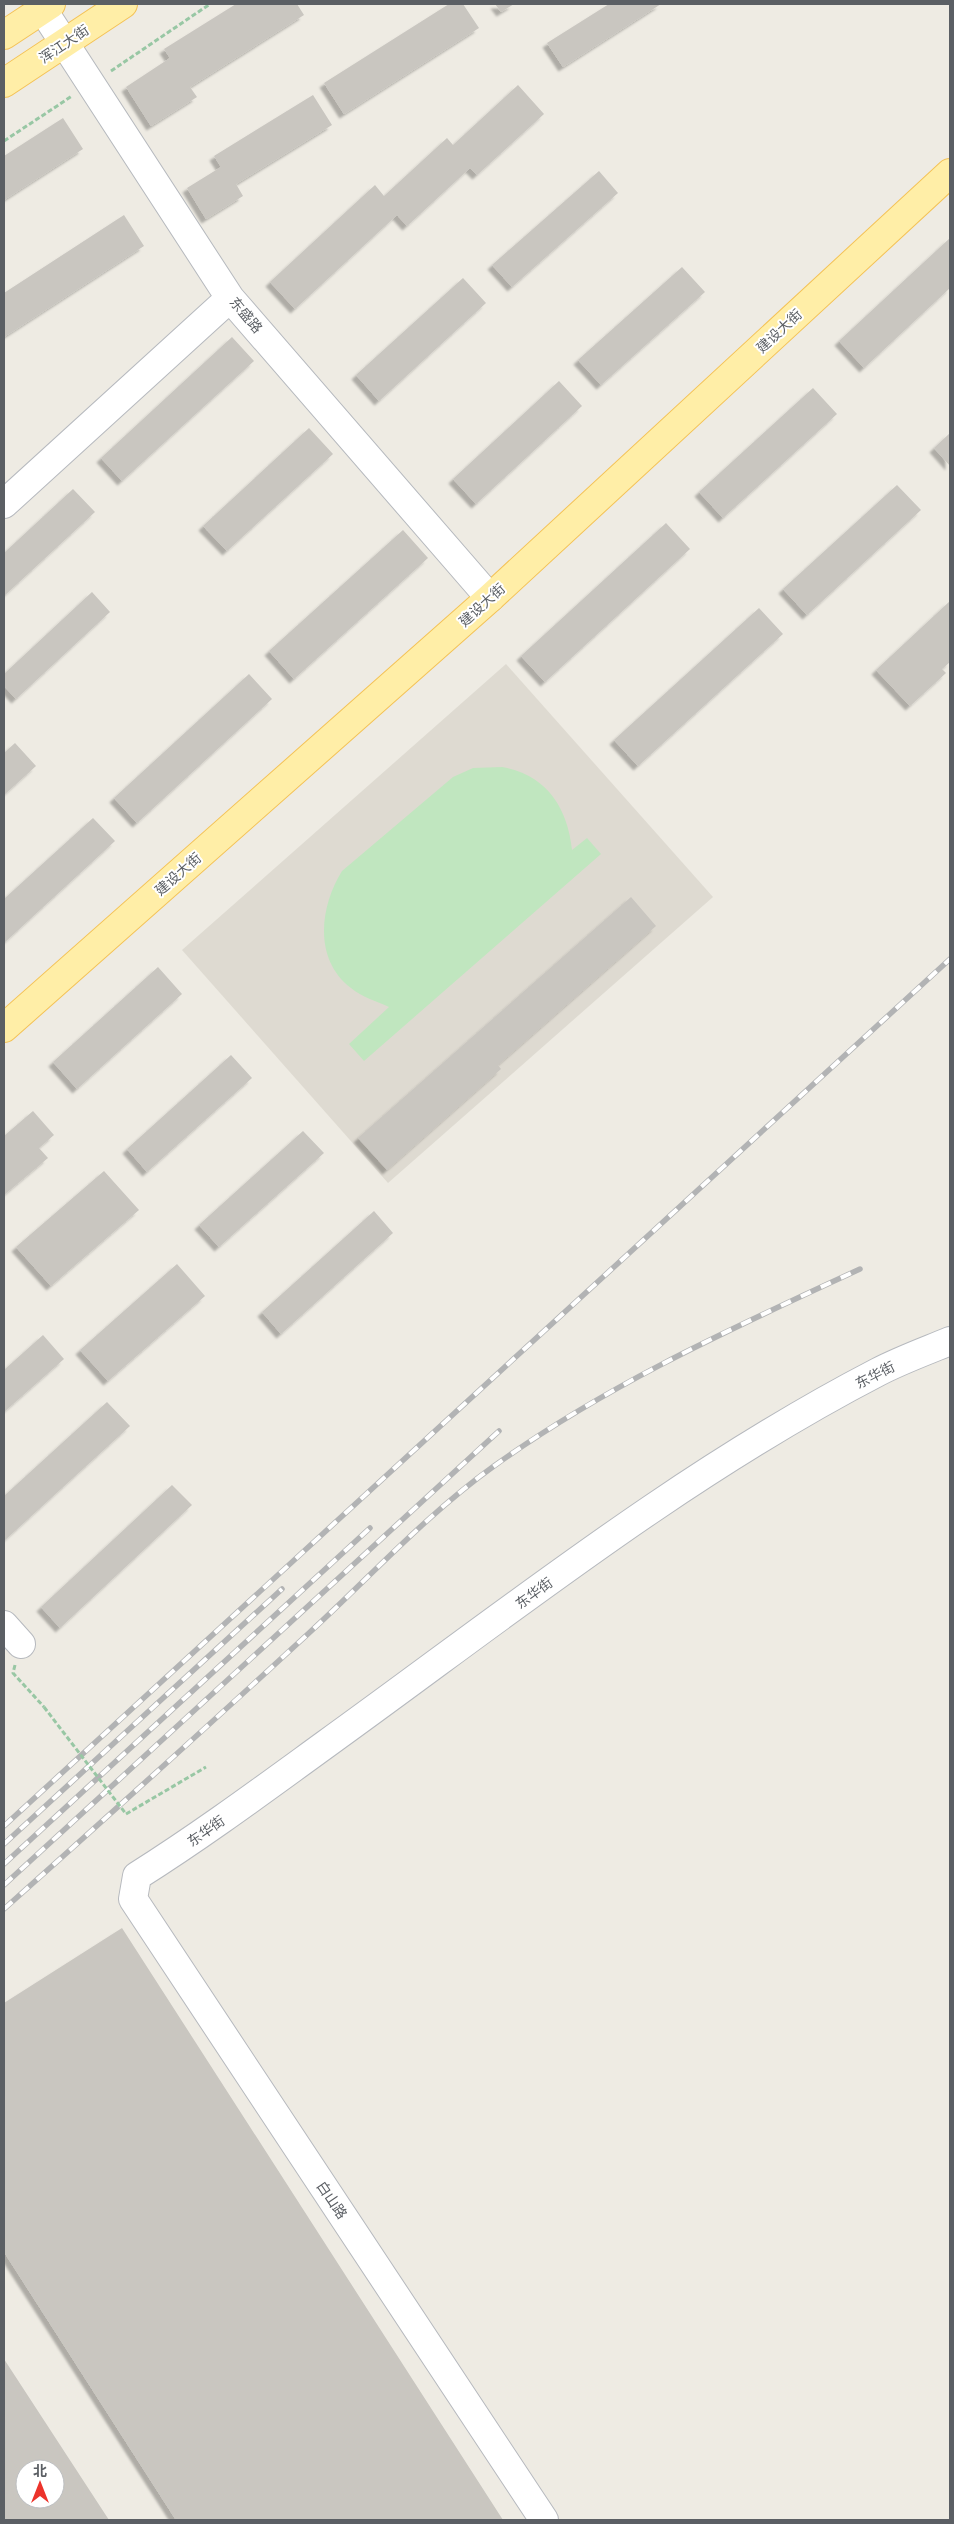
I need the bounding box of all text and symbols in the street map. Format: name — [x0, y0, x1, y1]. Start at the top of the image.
street label: 浑江大街 — [36, 21, 92, 66]
street label: 东盛路 — [226, 293, 266, 336]
street label: 建设大街 — [752, 305, 805, 356]
street label: 建设大街 — [455, 580, 508, 630]
street label: 建设大街 — [151, 849, 204, 898]
street label: 东华街 — [852, 1357, 897, 1392]
street label: 东华街 — [512, 1573, 556, 1612]
street label: 东华街 — [184, 1812, 228, 1850]
street label: 白山路 — [314, 2178, 351, 2222]
north arrow — [15, 2459, 65, 2509]
text: 北 — [33, 2462, 47, 2479]

